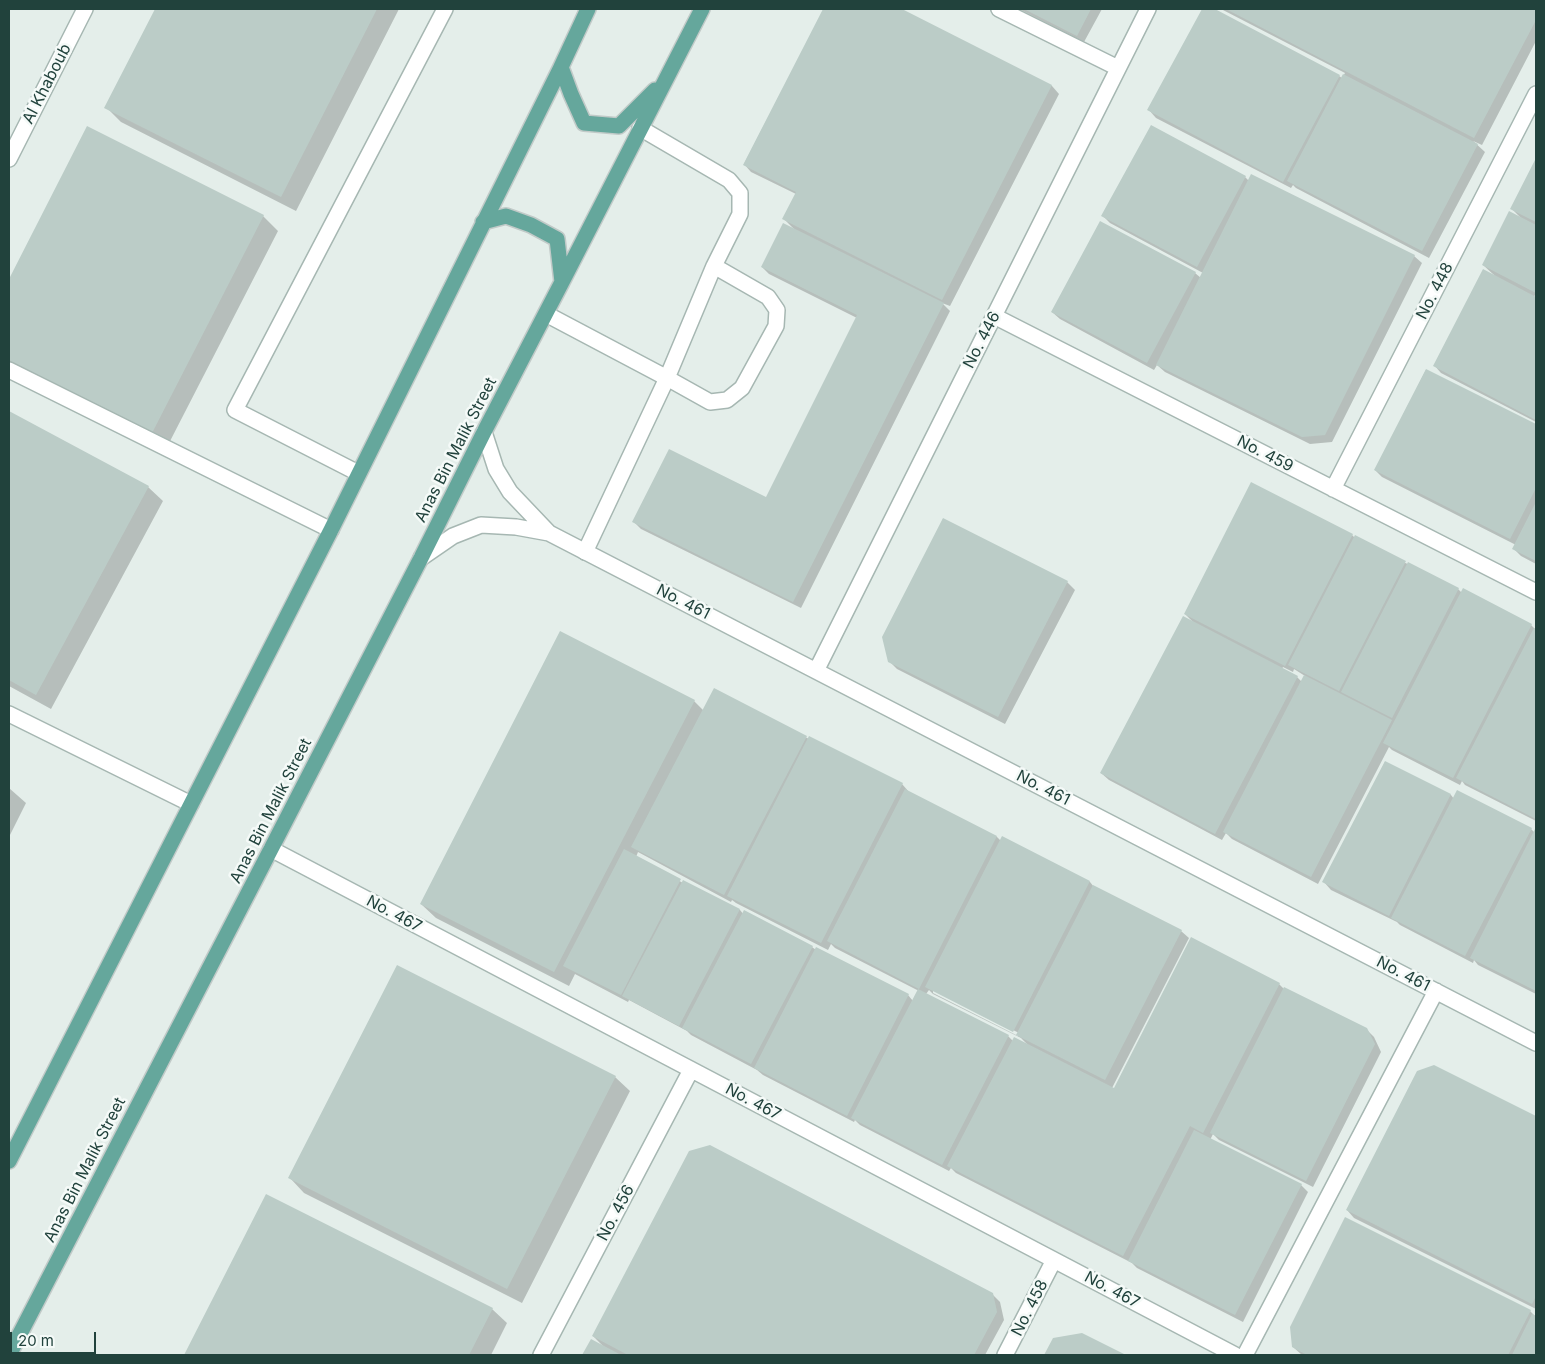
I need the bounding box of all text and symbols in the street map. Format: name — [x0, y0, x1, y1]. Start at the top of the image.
street label: Al Khaboub — [19, 41, 75, 127]
street label: No. 448 — [1413, 259, 1457, 323]
street label: No. 446 — [960, 308, 1004, 372]
street label: Anas Bin Malik Street — [411, 374, 501, 526]
street label: No. 459 — [1234, 432, 1296, 476]
street label: No. 461 — [653, 580, 713, 624]
street label: Anas Bin Malik Street — [226, 735, 316, 887]
street label: No. 461 — [1013, 766, 1073, 810]
street label: No. 467 — [363, 891, 425, 937]
street label: No. 461 — [1373, 952, 1433, 996]
street label: No. 467 — [722, 1079, 784, 1125]
street label: Anas Bin Malik Street — [40, 1094, 130, 1246]
street label: No. 456 — [593, 1182, 639, 1244]
street label: No. 467 — [1081, 1267, 1143, 1313]
street label: No. 458 — [1008, 1277, 1052, 1339]
scale bar — [12, 1322, 99, 1354]
text: 20 m — [18, 1331, 54, 1350]

